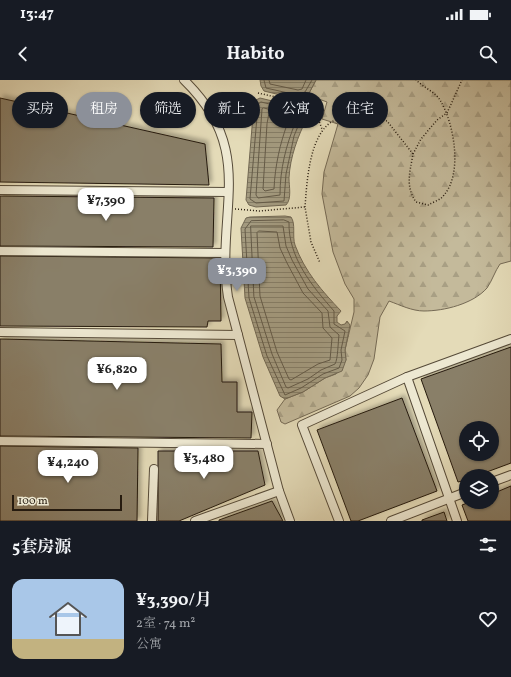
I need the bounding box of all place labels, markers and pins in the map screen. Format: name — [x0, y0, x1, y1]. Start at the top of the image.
pin: ¥7,390 — [73, 188, 139, 222]
pin: ¥3,390 — [204, 258, 270, 292]
pin: ¥6,820 — [84, 357, 150, 391]
pin: ¥3,480 — [171, 446, 237, 480]
pin: ¥4,240 — [35, 450, 101, 484]

